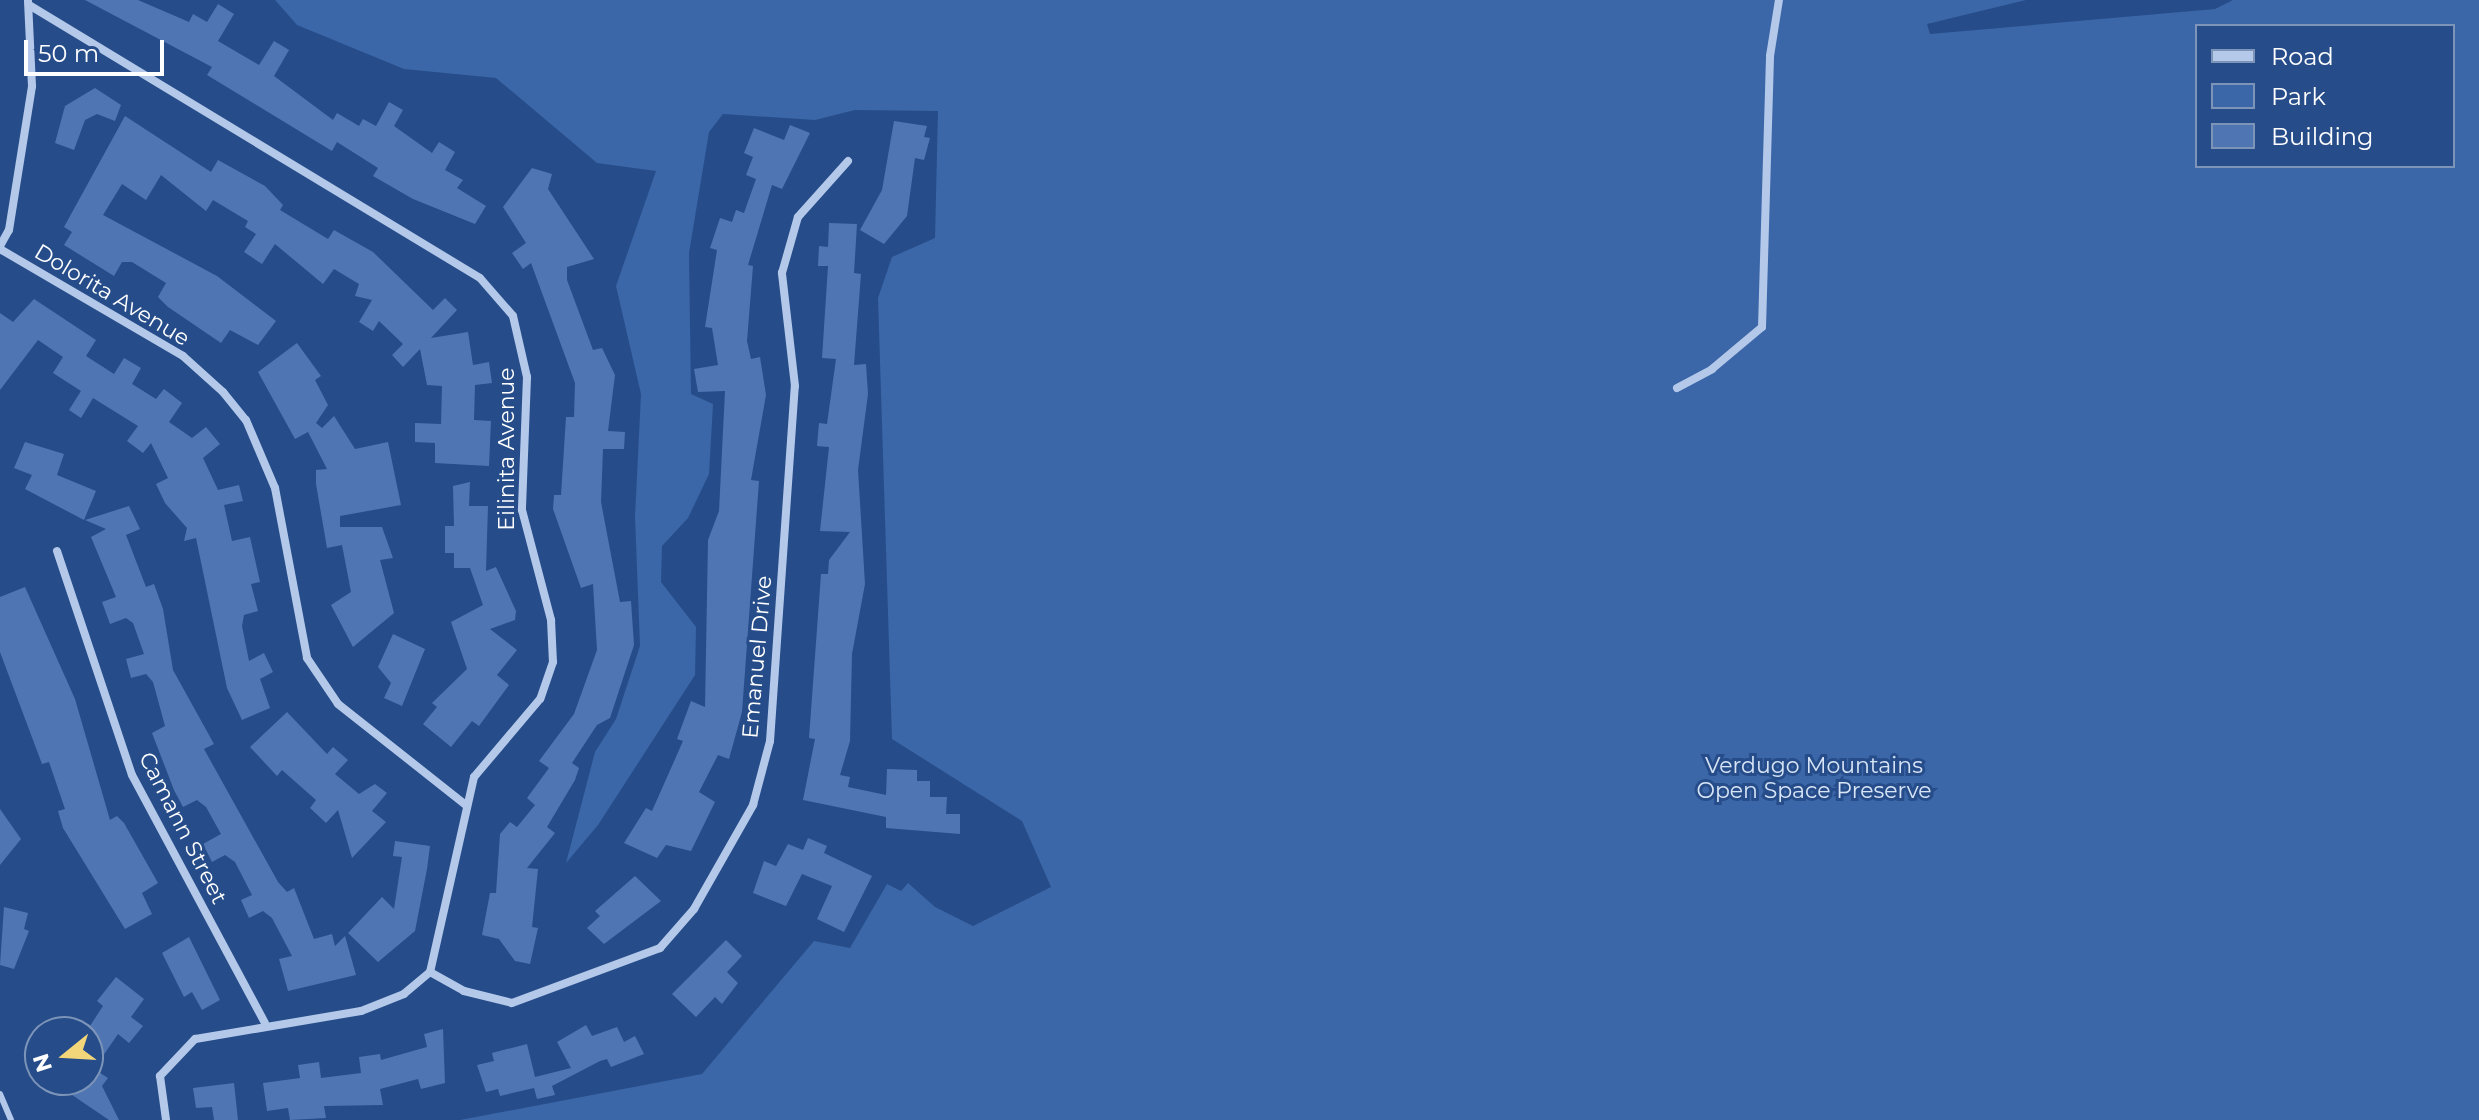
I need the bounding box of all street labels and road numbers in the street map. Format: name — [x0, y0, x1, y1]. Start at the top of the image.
street label: Dolorita Avenue — [30, 238, 194, 352]
street label: Eilinita Avenue — [494, 367, 520, 531]
street label: Emanuel Drive — [737, 575, 777, 739]
street label: Camann Street — [133, 748, 233, 908]

